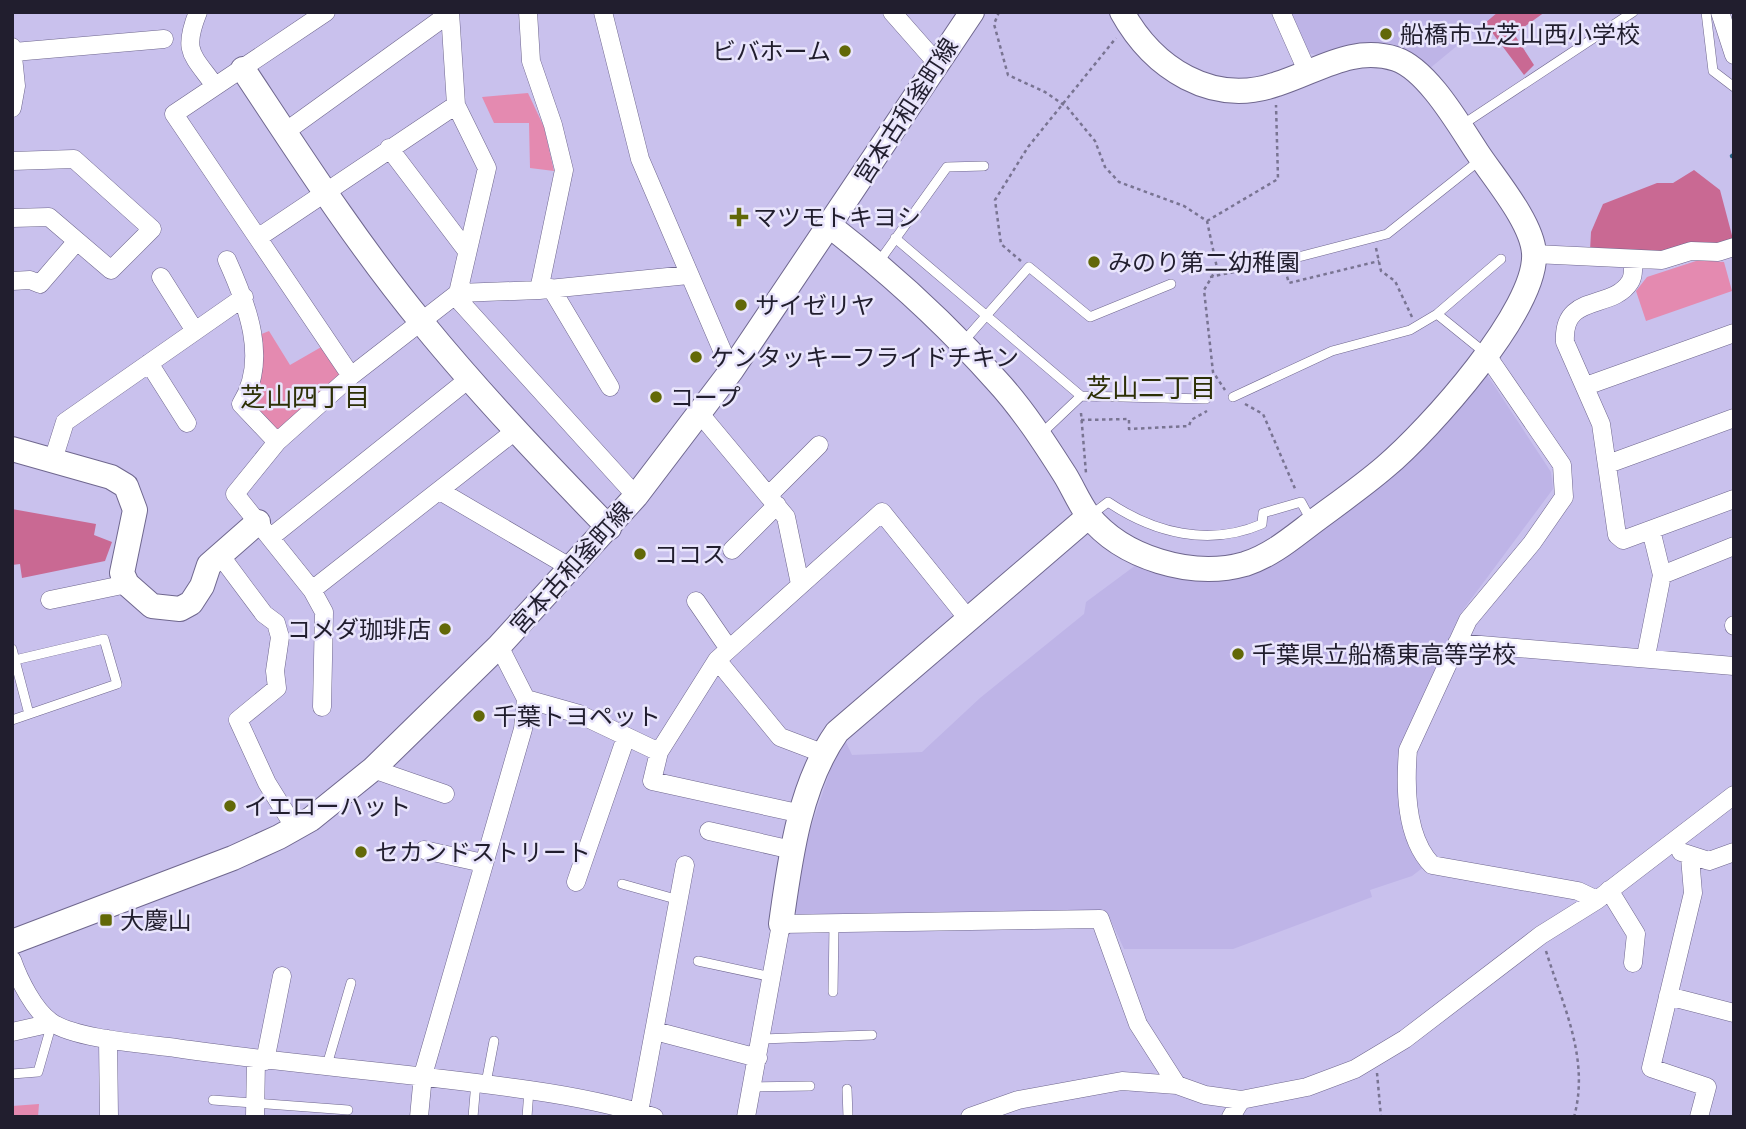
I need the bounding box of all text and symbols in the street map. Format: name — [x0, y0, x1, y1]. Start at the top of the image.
place label: 船橋市立芝山西小学校 — [1400, 21, 1640, 48]
marker: 船橋市立芝山西小学校 — [1378, 26, 1394, 42]
street label: 宮本古和釜町線 — [849, 33, 963, 189]
place label: ビバホーム — [712, 38, 831, 65]
marker: ビバホーム — [837, 43, 853, 59]
place label: マツモトキヨシ — [753, 204, 921, 231]
marker: マツモトキヨシ — [731, 209, 747, 225]
place label: みのり第二幼稚園 — [1108, 249, 1300, 276]
marker: みのり第二幼稚園 — [1086, 254, 1102, 270]
place label: サイゼリヤ — [755, 292, 875, 319]
marker: サイゼリヤ — [733, 297, 749, 313]
place label: ケンタッキーフライドチキン — [710, 344, 1019, 371]
marker: ケンタッキーフライドチキン — [688, 349, 704, 365]
district label: 芝山二丁目 — [1086, 374, 1216, 403]
district label: 芝山四丁目 — [240, 383, 370, 412]
place label: コープ — [670, 384, 741, 411]
marker: コープ — [648, 389, 664, 405]
street label: 宮本古和釜町線 — [505, 497, 637, 639]
place label: ココス — [654, 541, 726, 568]
marker: ココス — [632, 546, 648, 562]
place label: コメダ珈琲店 — [287, 616, 431, 643]
marker: コメダ珈琲店 — [437, 621, 453, 637]
place label: 千葉県立船橋東高等学校 — [1252, 641, 1516, 668]
marker: 千葉県立船橋東高等学校 — [1230, 646, 1246, 662]
place label: 千葉トヨペット — [493, 703, 661, 730]
marker: 千葉トヨペット — [471, 708, 487, 724]
place label: イエローハット — [244, 793, 411, 820]
marker: イエローハット — [222, 798, 238, 814]
place label: セカンドストリート — [375, 839, 591, 866]
marker: セカンドストリート — [353, 844, 369, 860]
place label: 大慶山 — [120, 907, 192, 934]
marker: 大慶山 — [98, 912, 114, 928]

